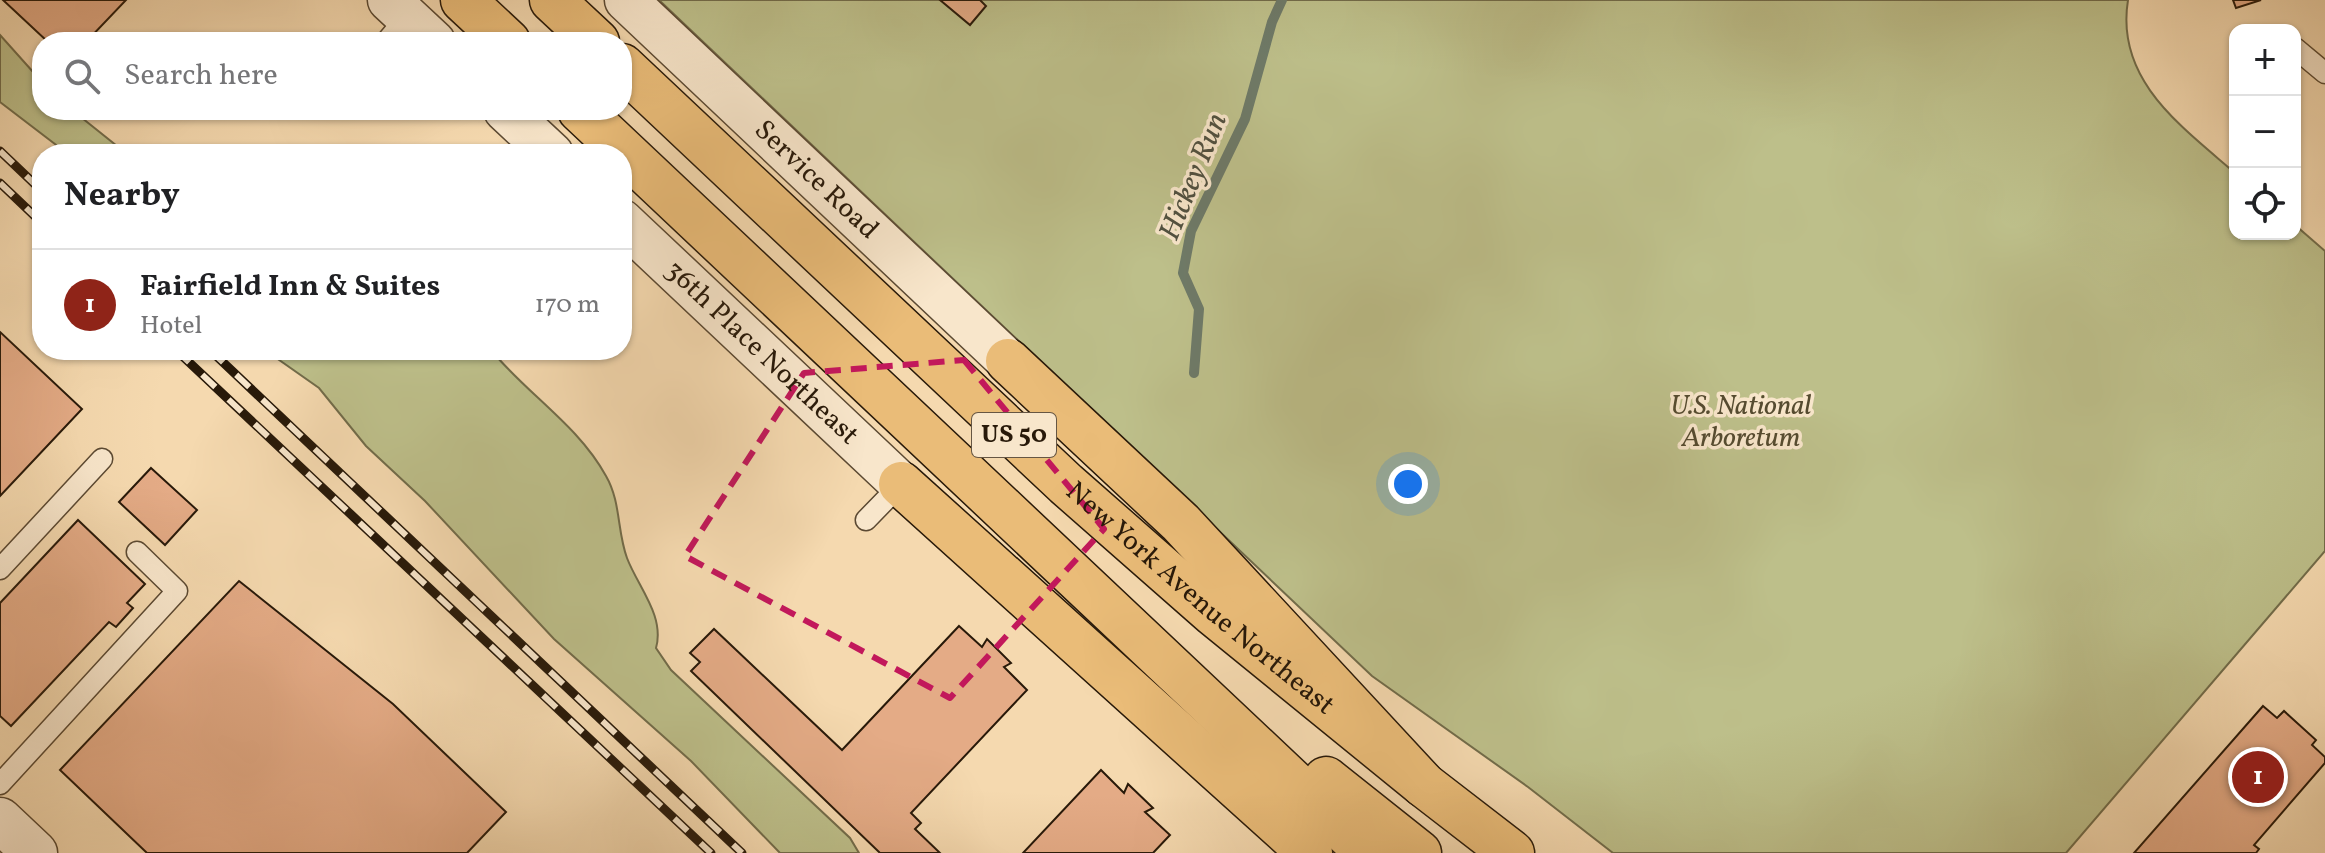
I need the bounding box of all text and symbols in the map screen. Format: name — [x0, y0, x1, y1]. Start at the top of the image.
map controls — [2229, 24, 2301, 240]
button: + — [2229, 24, 2301, 96]
search box — [32, 32, 632, 120]
icon: search — [60, 54, 104, 98]
text: Search here — [124, 55, 278, 97]
button: − — [2229, 96, 2301, 168]
water label: Hickey Run — [1149, 107, 1239, 247]
street label: Service Road — [745, 111, 887, 249]
button: locate — [2229, 168, 2301, 240]
text: Nearby — [64, 173, 180, 220]
street label: 36th Place Northeast — [656, 251, 867, 454]
text: Fairfield Inn & Suites — [140, 266, 440, 308]
text: 1 — [85, 287, 95, 323]
text: 170 m — [535, 287, 600, 323]
text: Hotel — [140, 308, 202, 344]
park label: U.S. National Arboretum — [1670, 387, 1812, 458]
road number: US 50 — [972, 413, 1056, 457]
your location — [1388, 464, 1428, 504]
street label: New York Avenue Northeast — [1057, 473, 1343, 724]
pin: 1 — [2232, 747, 2284, 807]

